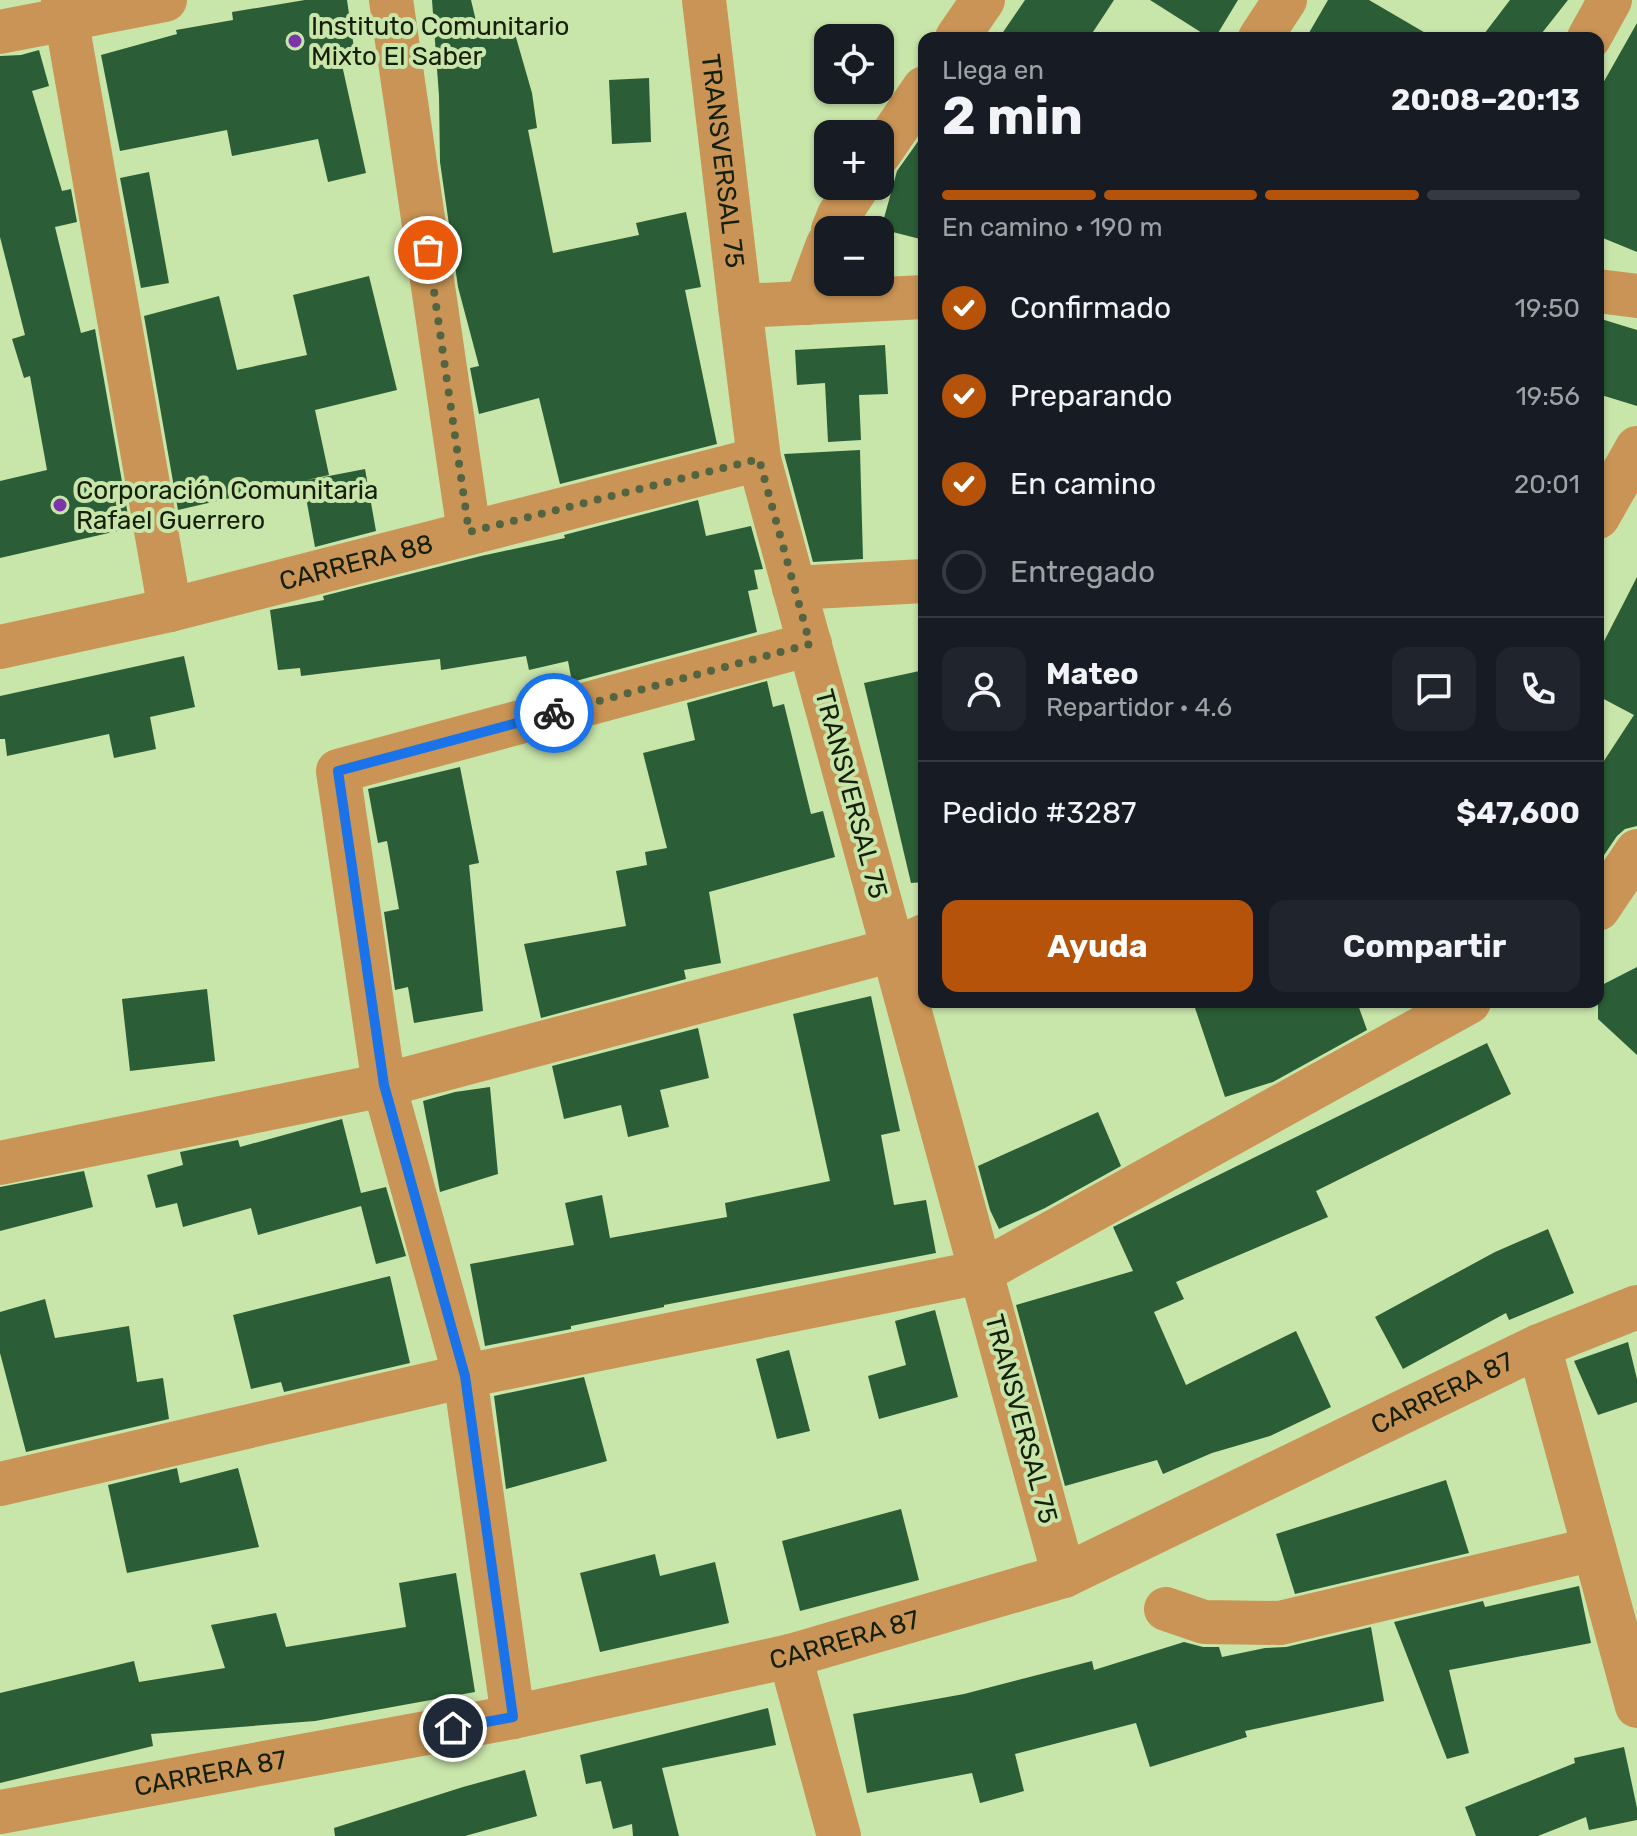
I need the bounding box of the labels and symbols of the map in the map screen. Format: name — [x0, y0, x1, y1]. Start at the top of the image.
place label: Instituto Comunitario Mixto El Saber — [311, 11, 570, 72]
marker: Instituto Comunitario Mixto El Saber — [286, 32, 304, 50]
street label: TRANSVERSAL 75 — [695, 52, 751, 270]
pin — [394, 216, 462, 284]
place label: Corporación Comunitaria Rafael Guerrero — [76, 475, 378, 536]
marker: Corporación Comunitaria Rafael Guerrero — [51, 496, 69, 514]
street label: CARRERA 88 — [276, 528, 436, 597]
courier — [514, 673, 594, 753]
street label: TRANSVERSAL 75 — [808, 686, 894, 902]
street label: TRANSVERSAL 75 — [978, 1311, 1064, 1527]
street label: CARRERA 87 — [1366, 1345, 1518, 1441]
street label: CARRERA 87 — [767, 1604, 923, 1676]
pin — [419, 1694, 487, 1762]
street label: CARRERA 87 — [132, 1744, 289, 1802]

